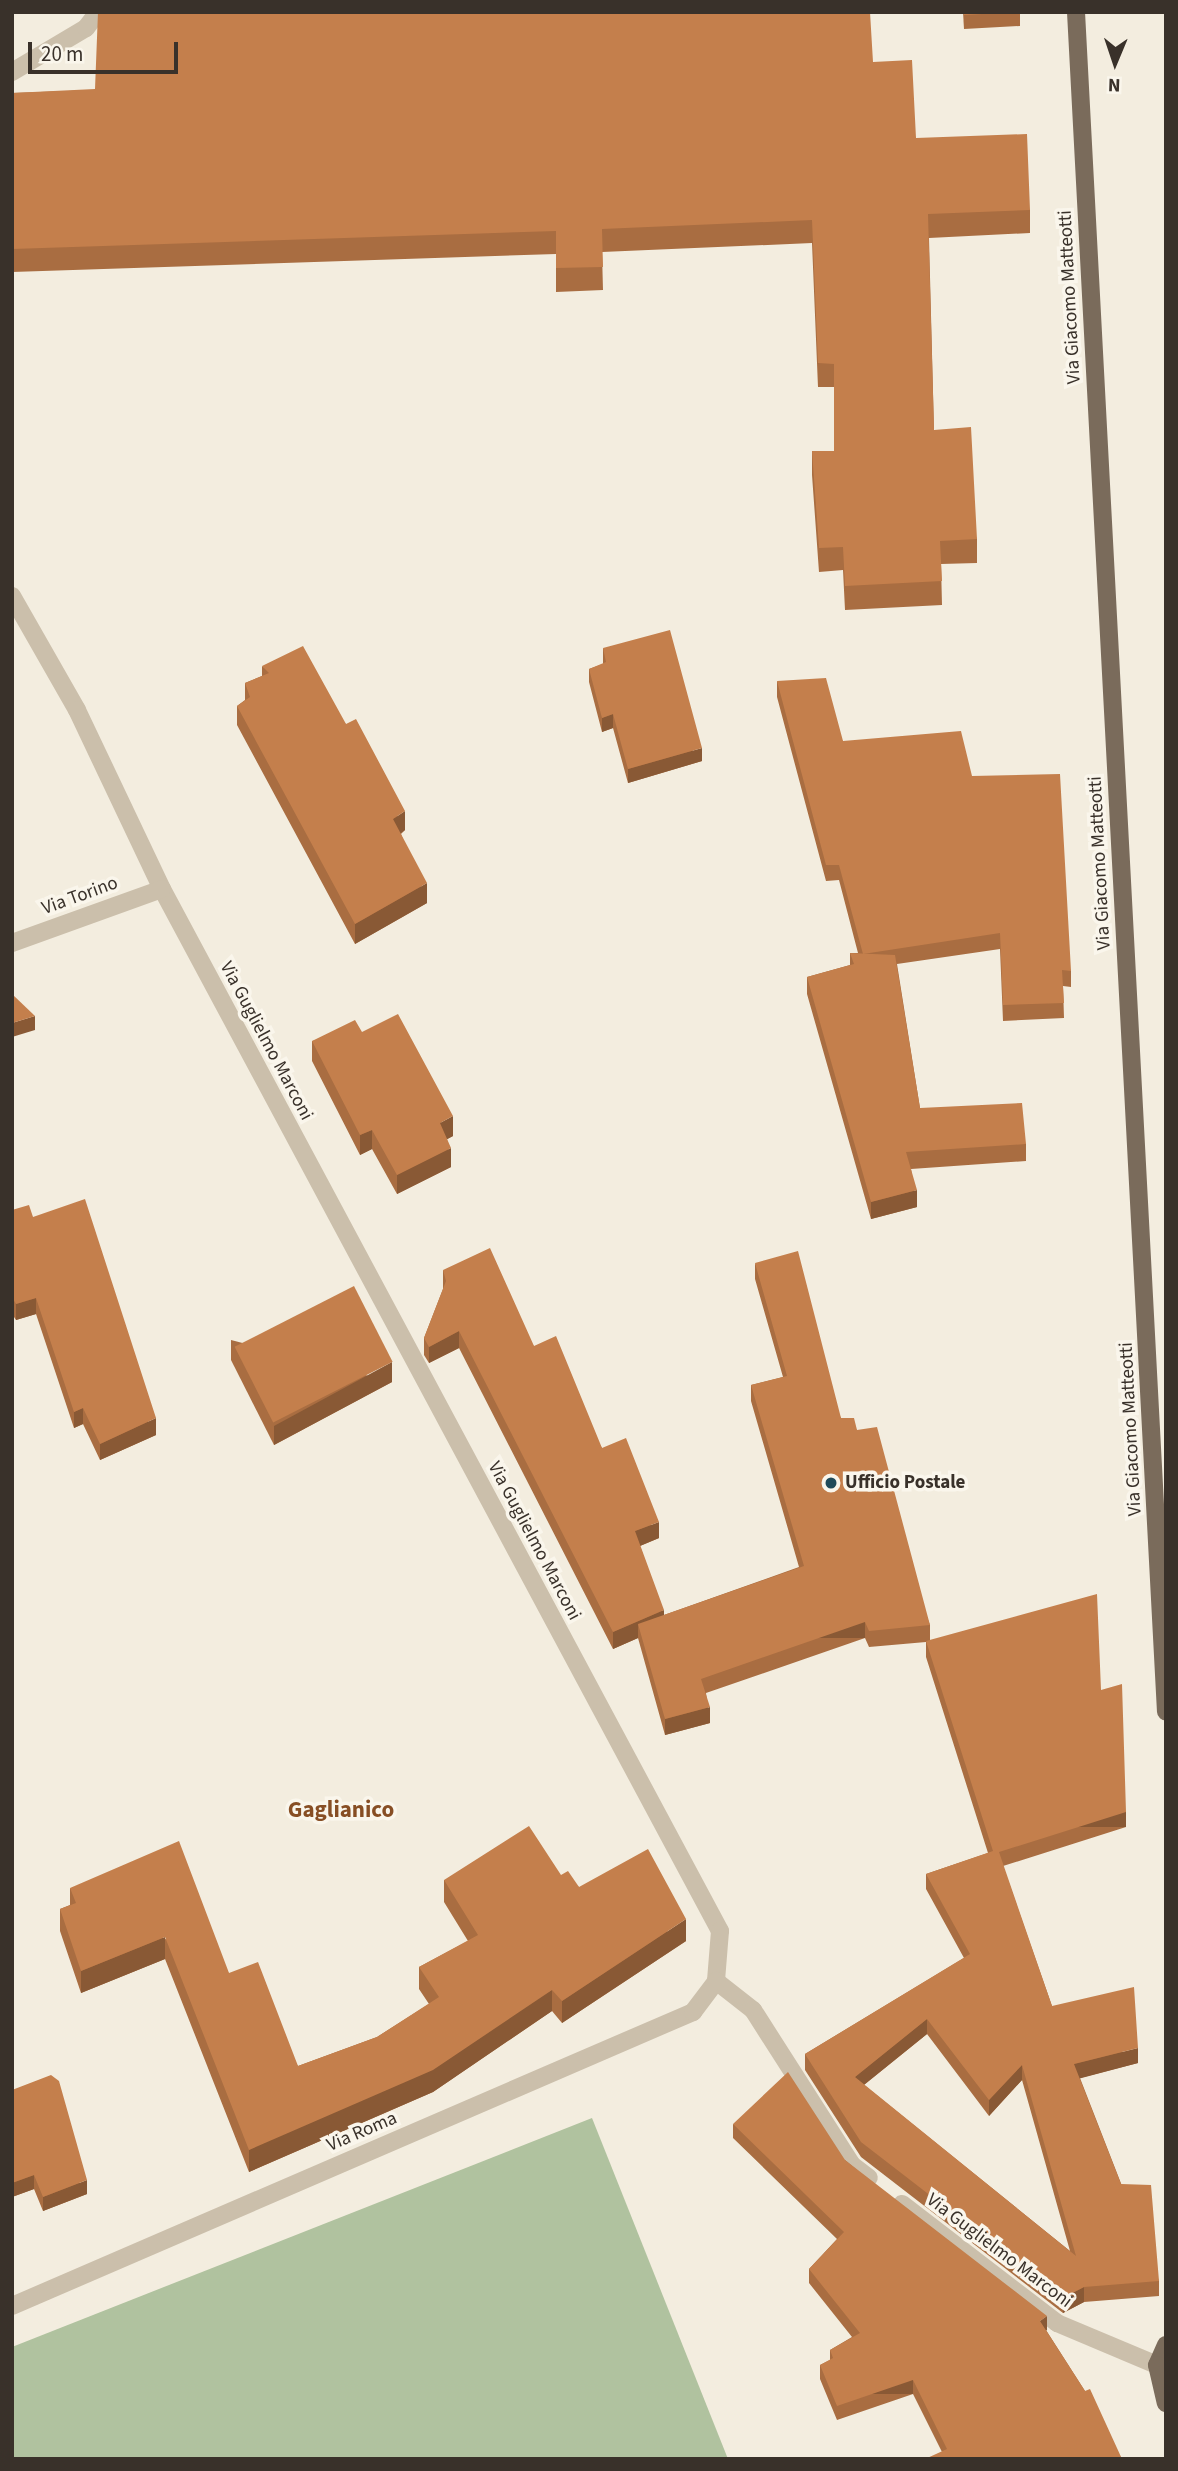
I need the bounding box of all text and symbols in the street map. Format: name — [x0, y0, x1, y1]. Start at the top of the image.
scale bar — [32, 28, 182, 72]
north arrow — [1080, 28, 1150, 98]
text: 20 m — [41, 39, 83, 69]
text: N — [1107, 71, 1121, 98]
street label: Via Giacomo Matteotti — [1054, 209, 1086, 385]
street label: Via Giacomo Matteotti — [1084, 775, 1116, 951]
street label: Via Torino — [39, 872, 121, 920]
street label: Via Guglielmo Marconi — [214, 958, 318, 1124]
street label: Via Giacomo Matteotti — [1115, 1341, 1147, 1517]
street label: Via Guglielmo Marconi — [482, 1458, 586, 1624]
place label: Ufficio Postale — [845, 1472, 965, 1494]
marker: Ufficio Postale — [823, 1475, 839, 1491]
district label: Gaglianico — [288, 1796, 394, 1824]
street label: Via Roma — [323, 2107, 401, 2157]
street label: Via Guglielmo Marconi — [922, 2189, 1076, 2313]

